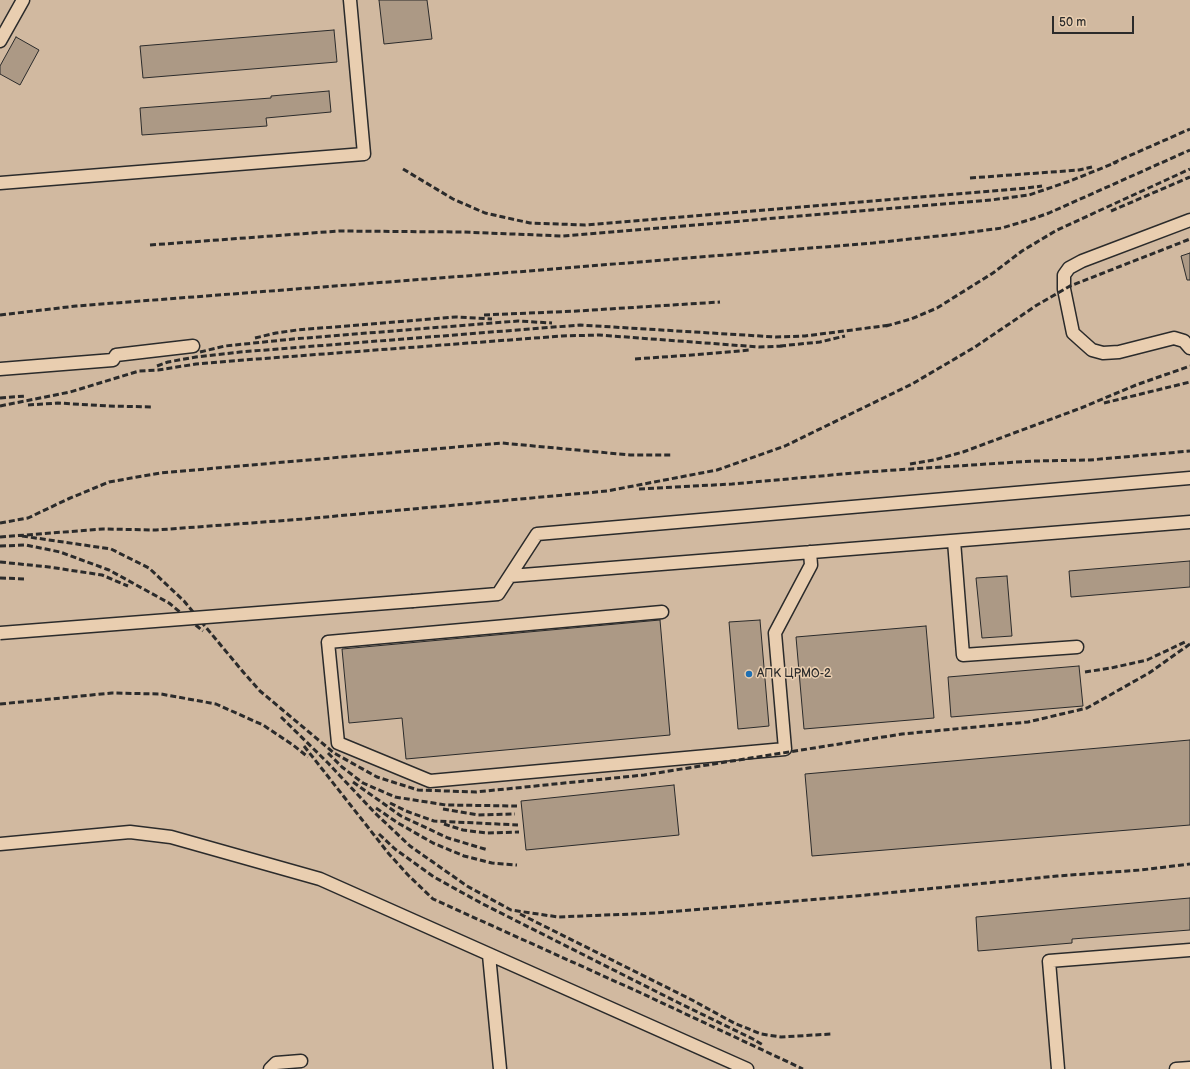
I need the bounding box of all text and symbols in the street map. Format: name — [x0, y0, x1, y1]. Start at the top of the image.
scale bar — [1054, 8, 1136, 34]
text: 50 m — [1059, 15, 1086, 30]
place label: АПК ЦРМО-2 — [757, 667, 831, 681]
marker: АПК ЦРМО-2 — [744, 669, 754, 679]

